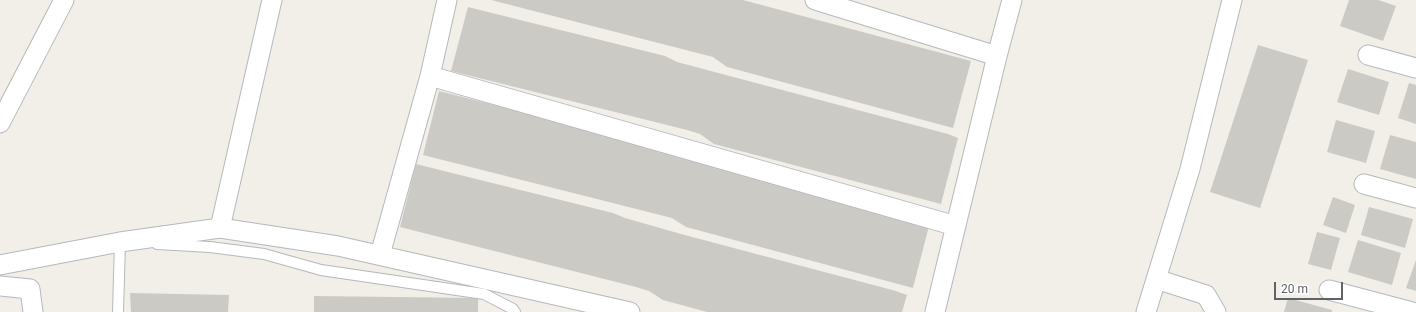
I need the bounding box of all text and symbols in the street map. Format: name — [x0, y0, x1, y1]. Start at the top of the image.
scale bar — [1276, 274, 1345, 300]
text: 20 m — [1281, 282, 1308, 296]

